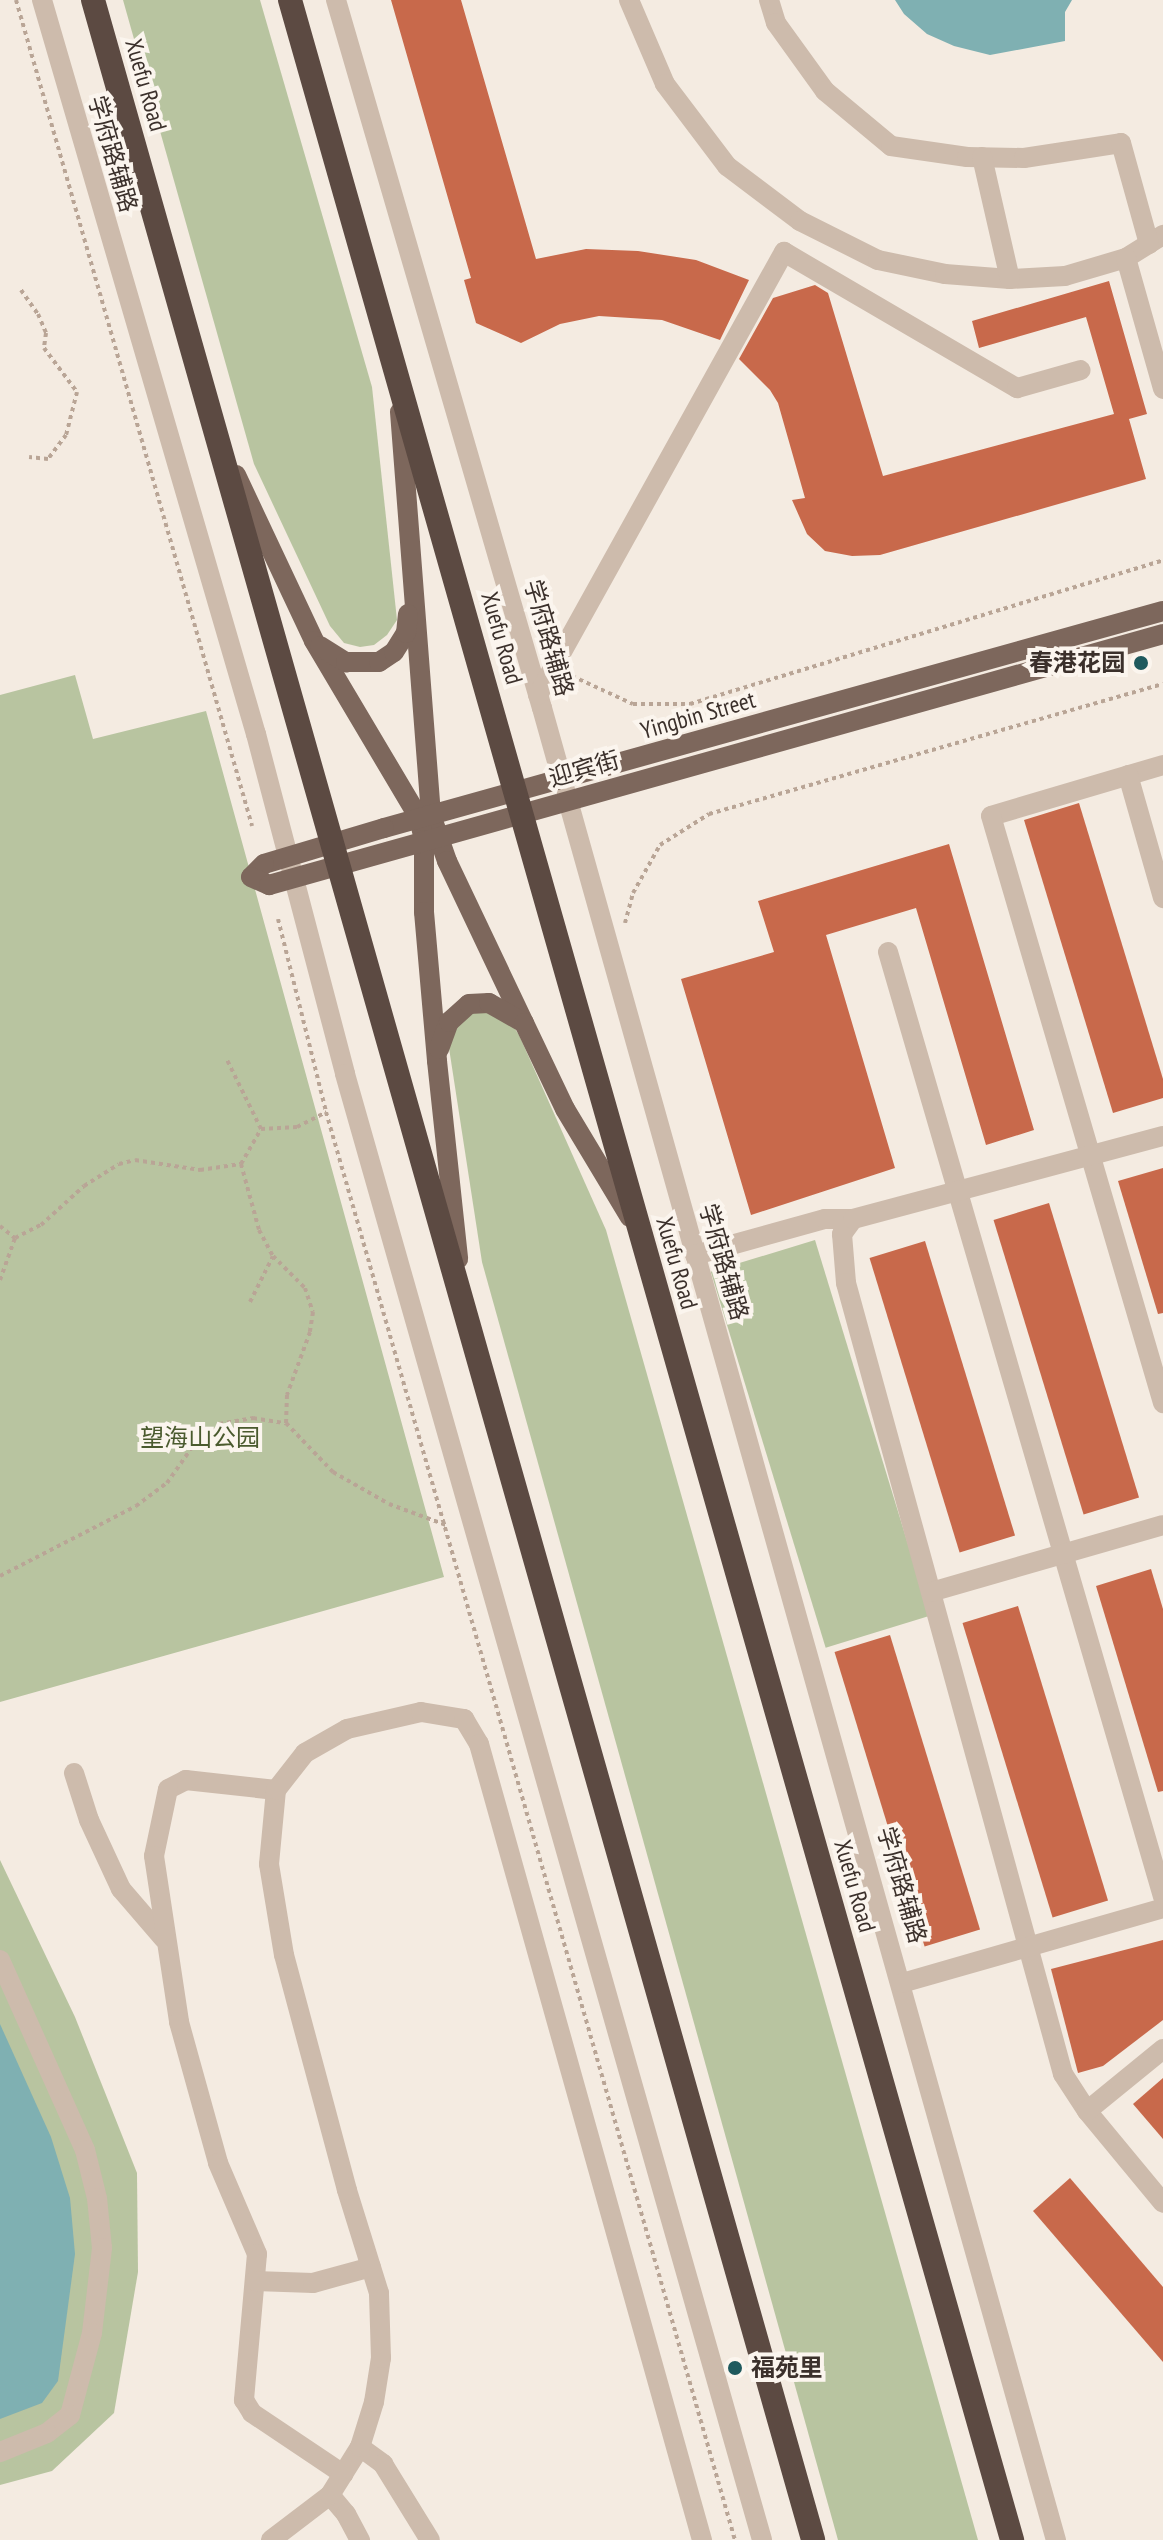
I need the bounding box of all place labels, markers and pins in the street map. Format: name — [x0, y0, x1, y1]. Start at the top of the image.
place label: 春港花园 — [1029, 649, 1125, 677]
marker: 春港花园 — [1132, 654, 1150, 672]
place label: 福苑里 — [751, 2354, 823, 2382]
marker: 福苑里 — [726, 2359, 744, 2377]

